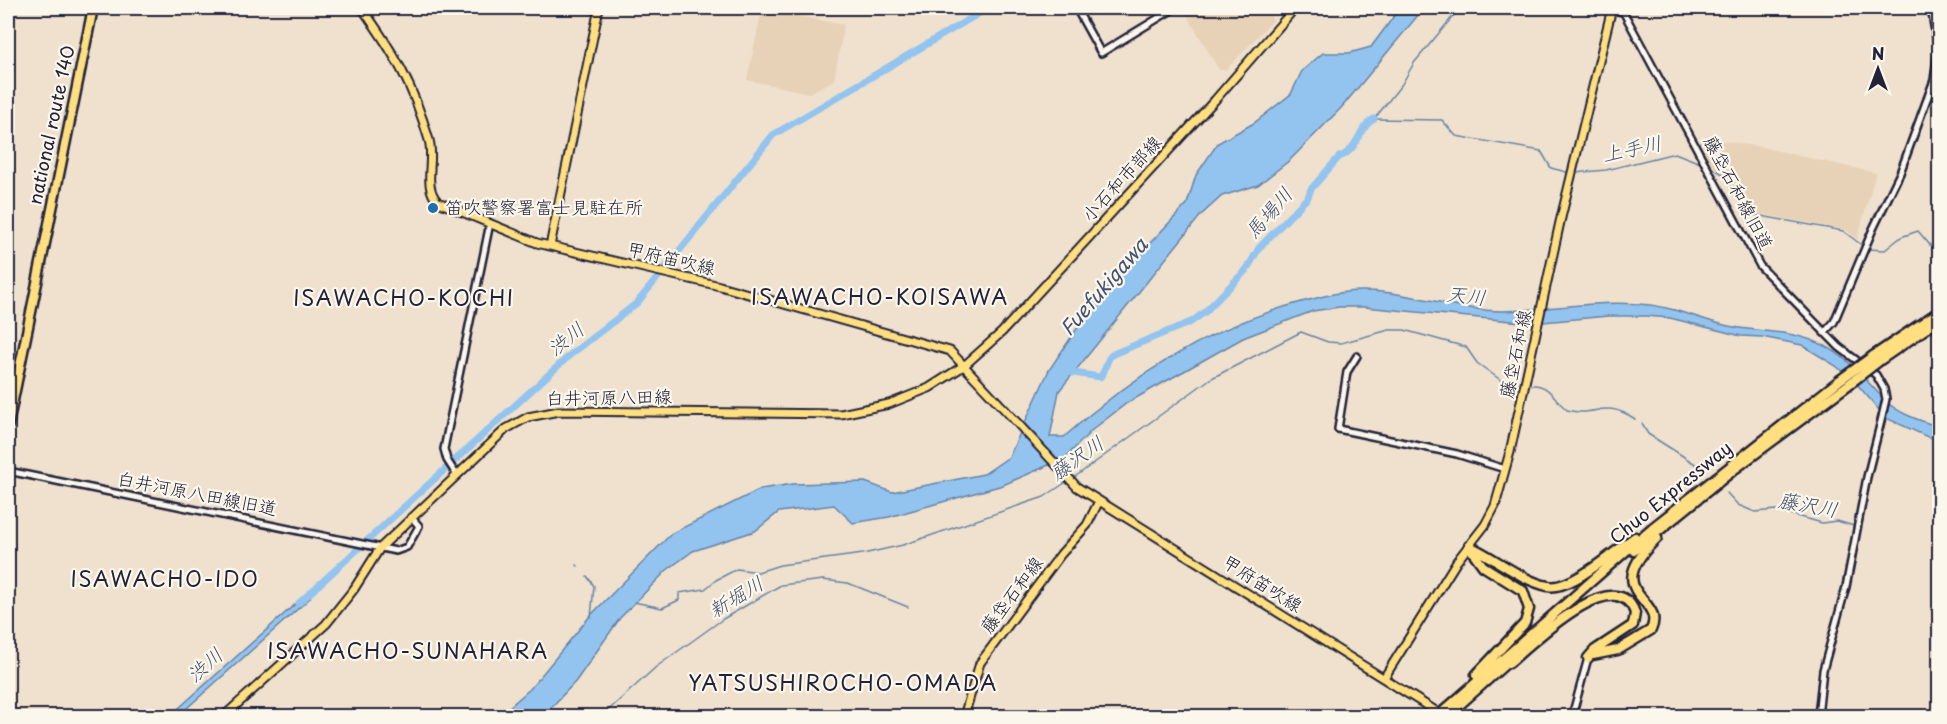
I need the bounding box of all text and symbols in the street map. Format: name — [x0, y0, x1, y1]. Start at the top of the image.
north arrow — [1848, 39, 1908, 99]
text: N — [1872, 41, 1884, 65]
street label: national route 140 — [20, 43, 81, 207]
water label: 上手川 — [1599, 127, 1664, 169]
street label: 小石和市部線 — [1075, 129, 1167, 227]
street label: 藤垈石和線旧道 — [1698, 130, 1781, 254]
water label: 馬場川 — [1237, 180, 1299, 245]
place label: 笛吹警察署富士見駐在所 — [445, 193, 643, 220]
marker: 笛吹警察署富士見駐在所 — [426, 201, 440, 215]
water label: Fuefukigawa — [1052, 230, 1155, 342]
street label: 甲府笛吹線 — [624, 234, 718, 281]
water label: 天川 — [1445, 278, 1488, 312]
district label: ISAWACHO-KOISAWA — [751, 280, 1009, 312]
district label: ISAWACHO-KOCHI — [293, 281, 515, 313]
street label: 藤垈石和線 — [1492, 307, 1537, 401]
water label: 渋川 — [540, 314, 590, 362]
street label: 白井河原八田線 — [546, 382, 672, 411]
water label: 藤沢川 — [1043, 428, 1110, 487]
street label: Chuo Expressway — [1603, 434, 1737, 550]
street label: 白井河原八田線旧道 — [115, 464, 279, 521]
water label: 藤沢川 — [1776, 484, 1840, 524]
street label: 甲府笛吹線 — [1217, 547, 1308, 618]
street label: 藤垈石和線 — [973, 550, 1049, 638]
district label: ISAWACHO-IDO — [71, 562, 259, 594]
water label: 新堀川 — [702, 568, 769, 624]
district label: ISAWACHO-SUNAHARA — [267, 634, 549, 666]
water label: 渋川 — [179, 640, 229, 689]
district label: YATSUSHIROCHO-OMADA — [688, 666, 998, 698]

